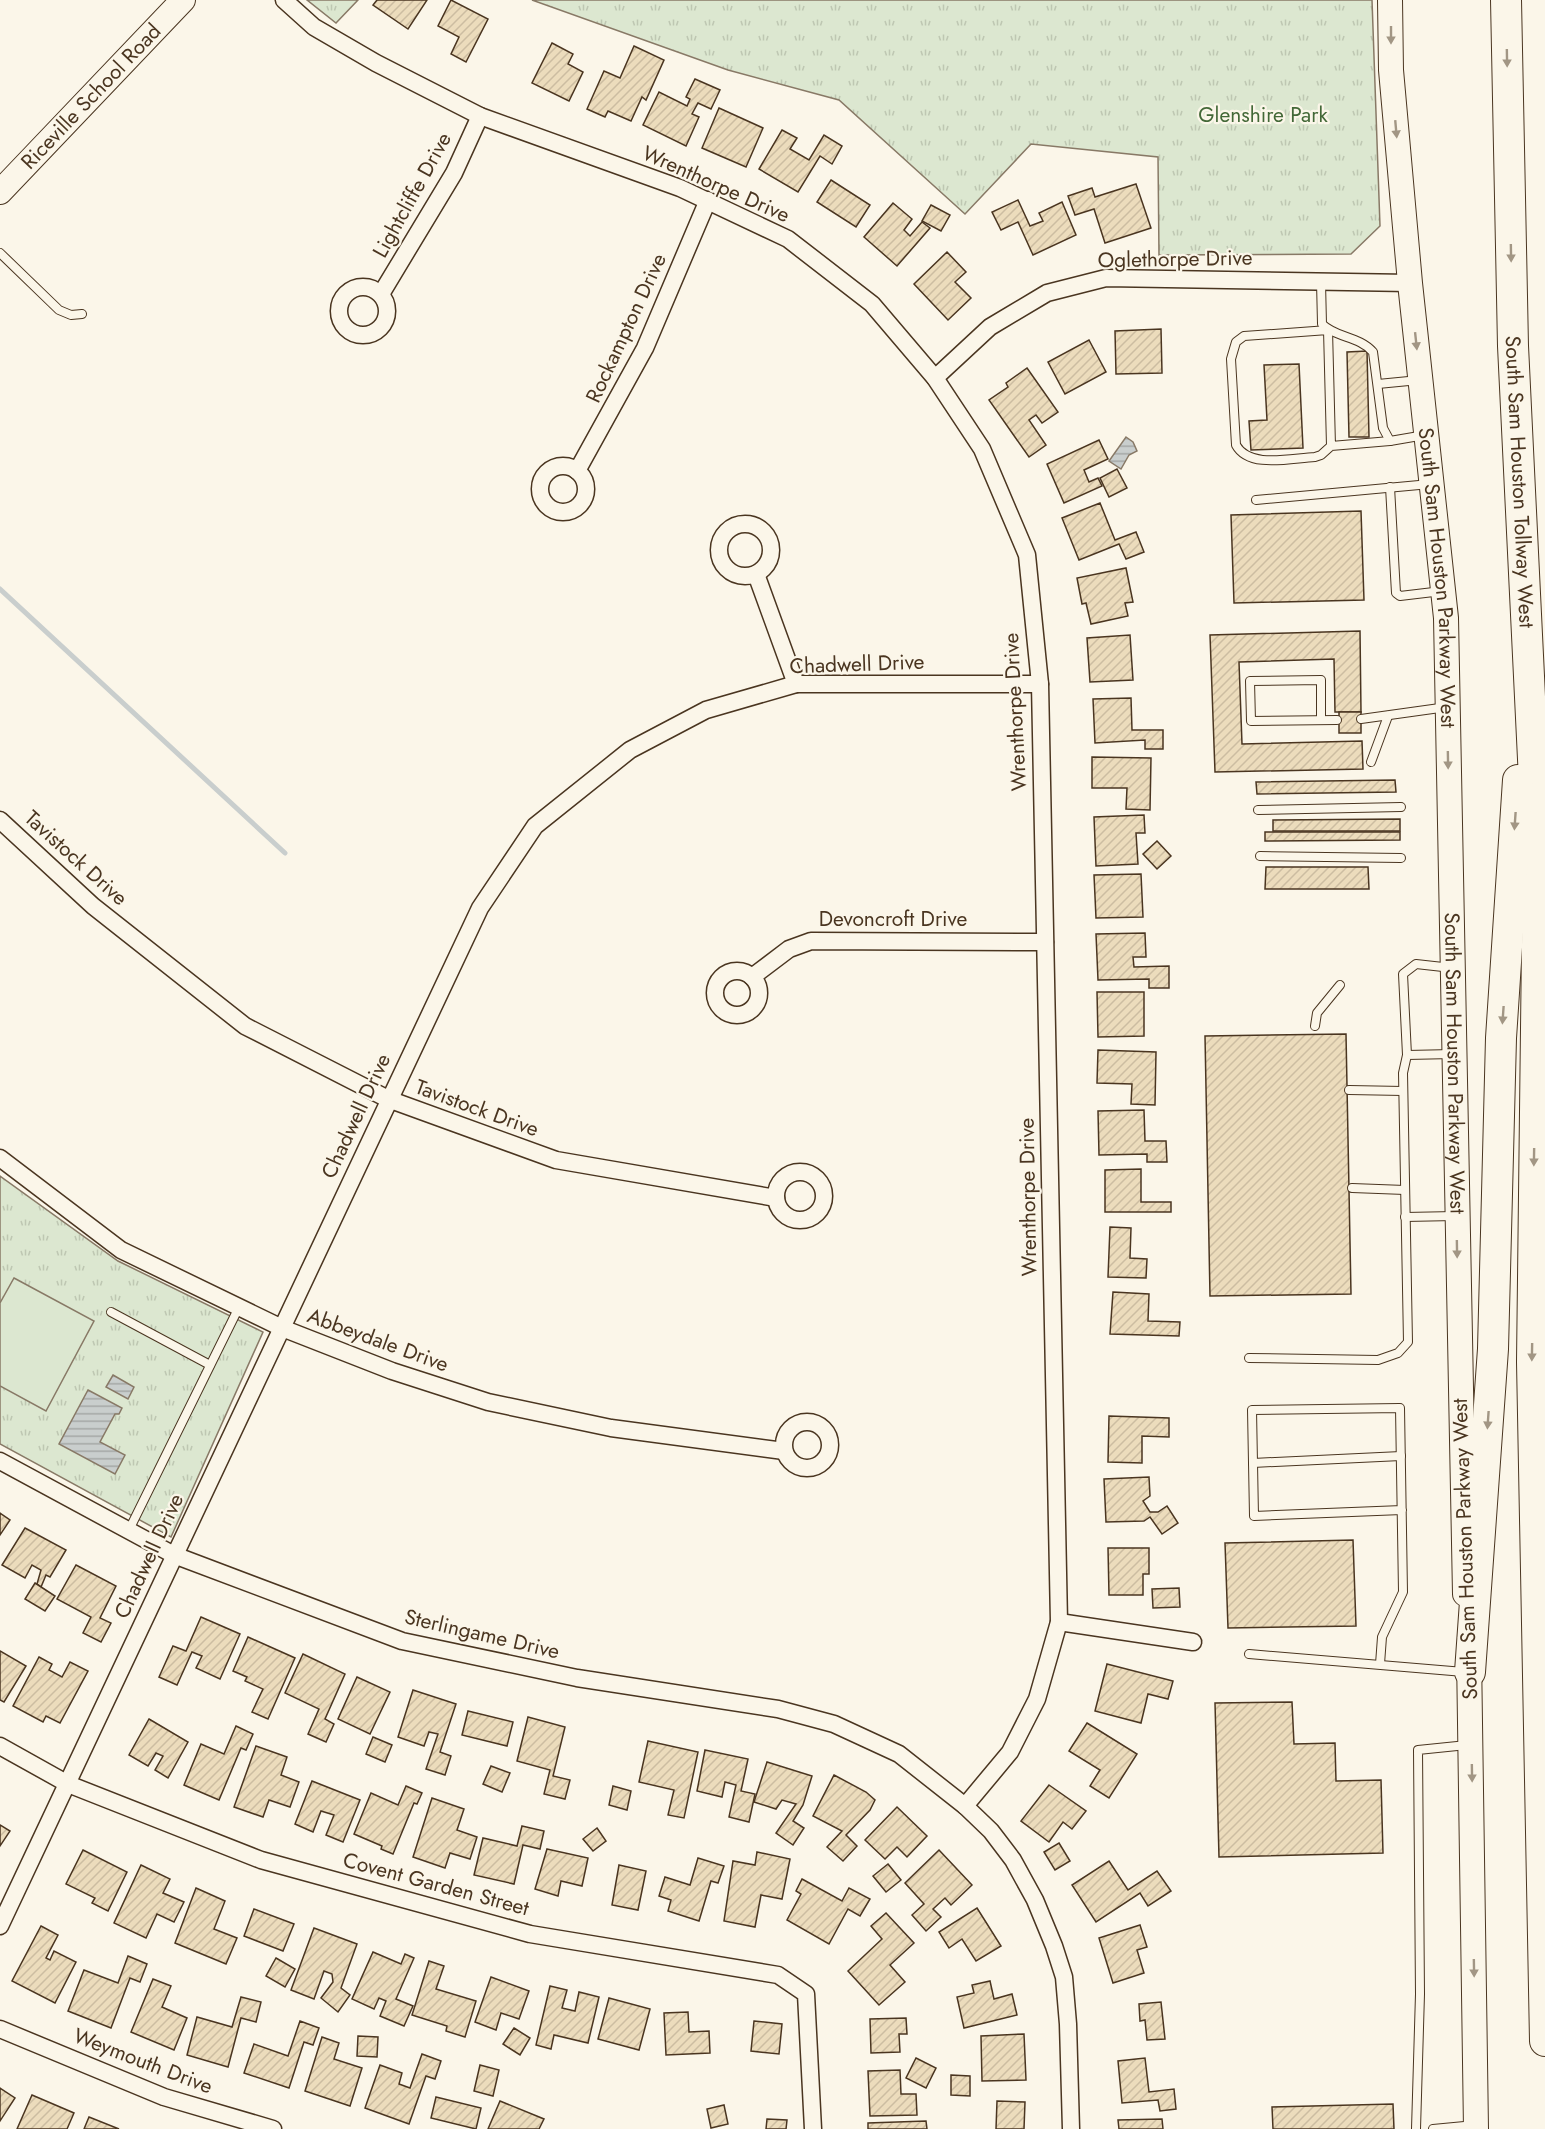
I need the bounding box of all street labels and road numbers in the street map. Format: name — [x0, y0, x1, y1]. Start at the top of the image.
street label: Riceville School Road — [14, 17, 168, 176]
street label: Lightcliffe Drive — [365, 127, 459, 263]
street label: Wrenthorpe Drive — [637, 138, 795, 230]
street label: Oglethorpe Drive — [1097, 243, 1253, 275]
street label: Rockampton Drive — [578, 248, 674, 408]
street label: South Sam Houston Tollway West — [1498, 335, 1542, 629]
street label: South Sam Houston Parkway West — [1411, 426, 1463, 728]
street label: Wrenthorpe Drive — [996, 632, 1034, 792]
street label: Chadwell Drive — [789, 647, 925, 681]
street label: Tavistock Drive — [18, 803, 134, 913]
street label: Devoncroft Drive — [819, 904, 967, 934]
street label: South Sam Houston Parkway West — [1437, 912, 1473, 1214]
street label: Chadwell Drive — [314, 1048, 398, 1183]
street label: Tavistock Drive — [411, 1072, 543, 1144]
street label: Wrenthorpe Drive — [1012, 1117, 1044, 1277]
street label: Abbeydale Drive — [303, 1301, 453, 1380]
street label: South Sam Houston Parkway West — [1445, 1398, 1485, 1700]
street label: Chadwell Drive — [107, 1488, 191, 1623]
street label: Sterlingame Drive — [402, 1602, 563, 1666]
street label: Covent Garden Street — [340, 1845, 532, 1923]
street label: Weymouth Drive — [69, 2021, 217, 2101]

